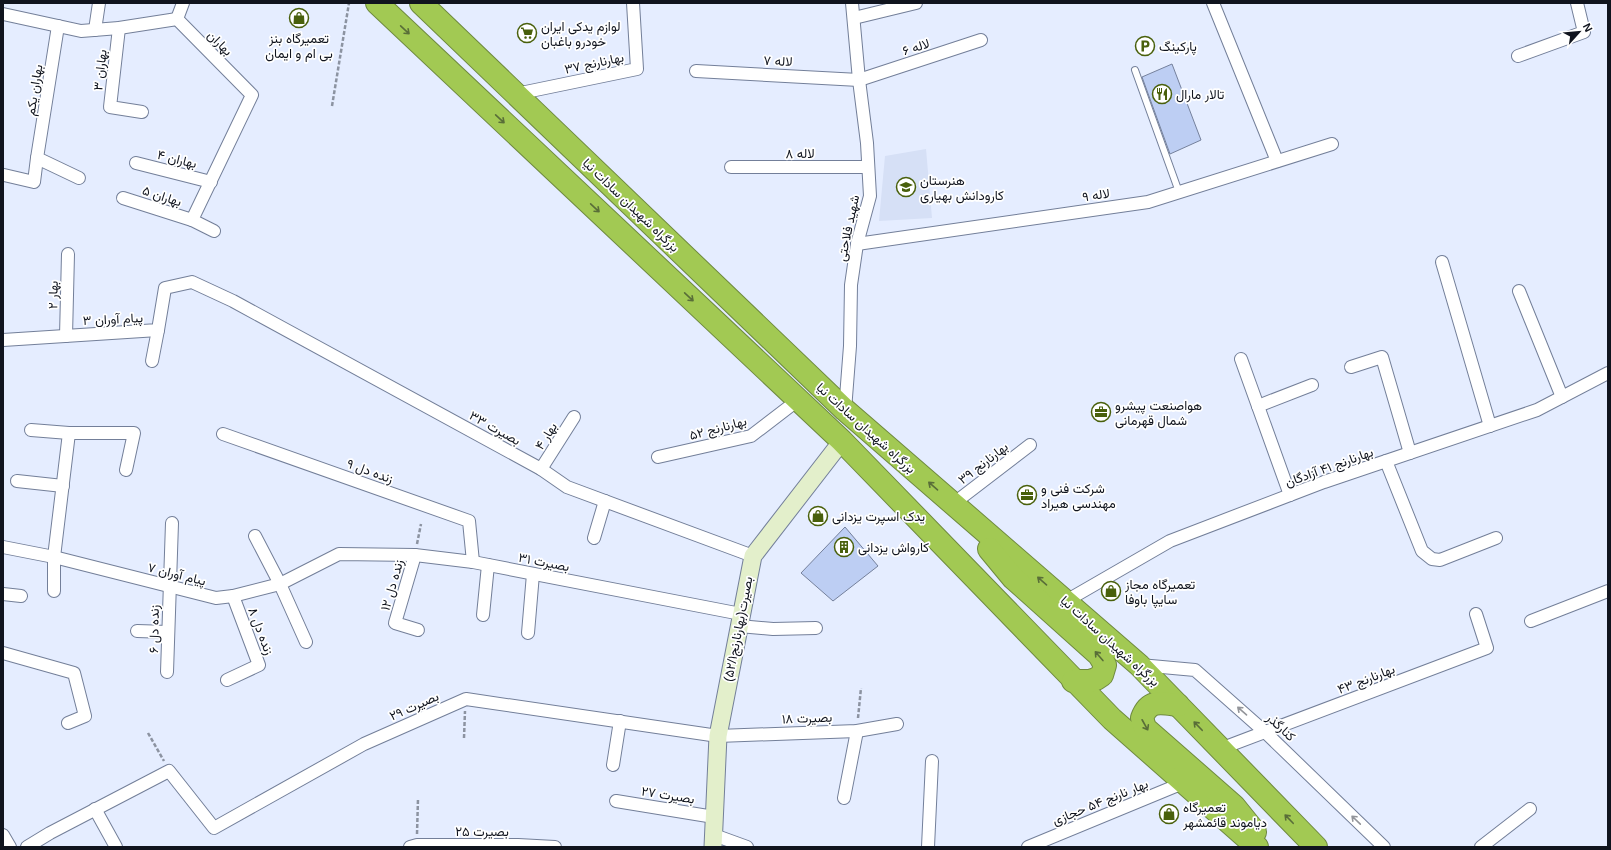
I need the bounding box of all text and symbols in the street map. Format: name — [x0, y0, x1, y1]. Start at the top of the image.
shop icon: تعمیرگاه بنز بی ام و ایمان — [288, 7, 310, 29]
north arrow — [1559, 12, 1599, 52]
place label: لوازم یدکی ایران خودرو باغبان — [541, 19, 620, 50]
text: N — [1581, 21, 1595, 34]
supermarket icon: لوازم یدکی ایران خودرو باغبان — [516, 22, 538, 44]
one-way arrow — [400, 25, 410, 35]
street label: بهاران — [204, 27, 236, 59]
place label: تعمیرگاه بنز بی ام و ایمان — [265, 31, 333, 62]
parking icon: پارکینگ — [1134, 35, 1156, 57]
street label: لاله ۶ — [900, 36, 932, 58]
place label: پارکینگ — [1159, 39, 1197, 56]
street label: بهاران ۳ — [90, 49, 111, 91]
street label: بهارنارنج ۳۷ — [563, 49, 626, 79]
street label: لاله ۷ — [763, 53, 793, 69]
street label: بهاران یکم — [23, 63, 46, 117]
restaurant icon: تالار مارال — [1151, 83, 1173, 105]
place label: تالار مارال — [1176, 87, 1224, 103]
one-way arrow — [495, 114, 505, 124]
street label: لاله ۸ — [785, 146, 815, 161]
street label: بهاران ۴ — [155, 147, 198, 172]
street label: بزرگراه شهیدان سادات نیا — [579, 155, 682, 256]
place label: هنرستان کارودانش بهیاری — [920, 173, 1004, 204]
school or university icon: هنرستان کارودانش بهیاری — [895, 176, 917, 198]
street label: بهاران ۵ — [140, 183, 184, 210]
street label: لاله ۹ — [1081, 186, 1111, 204]
street label: شهید فلاحتی — [834, 193, 863, 263]
one-way arrow — [590, 203, 600, 213]
street label: بهار ۲ — [45, 280, 62, 309]
one-way arrow — [684, 292, 694, 302]
street label: پیام آوران ۳ — [82, 310, 144, 330]
street label: بزرگراه شهیدان سادات نیا — [813, 380, 919, 477]
place label: هواصنعت پیشرو شمال قهرمانی — [1115, 398, 1202, 429]
office icon: هواصنعت پیشرو شمال قهرمانی — [1090, 401, 1112, 423]
street label: بصیرت ۳۳ — [466, 408, 523, 449]
street label: بهارنارنج ۵۲ — [688, 413, 749, 445]
street label: بهار ۴ — [532, 420, 561, 453]
street label: بهارنارنج ۳۹ — [955, 439, 1012, 489]
street label: بهارنارنج ۴۱ آزادگان — [1283, 444, 1376, 492]
street label: زنده دل ۹ — [344, 456, 395, 487]
place label: شرکت فنی و مهندسی هیراد — [1041, 481, 1116, 512]
one-way arrow — [927, 482, 938, 491]
office icon: شرکت فنی و مهندسی هیراد — [1016, 484, 1038, 506]
shop icon: یدک اسپرت یزدانی — [807, 505, 829, 527]
place label: یدک اسپرت یزدانی — [832, 509, 925, 526]
building icon: کارواش یزدانی — [833, 536, 855, 558]
place label: کارواش یزدانی — [858, 540, 929, 556]
street label: بصیرت ۳۱ — [517, 550, 571, 575]
street label: زنده دل ۱۲ — [378, 558, 407, 613]
street label: پیام آوران ۷ — [146, 560, 208, 590]
street label: بصیرت(بهارنارنج۵۲/۱) — [720, 575, 758, 683]
one-way arrow — [1036, 576, 1047, 585]
place label: تعمیرگاه مجاز سایپا باوفا — [1124, 577, 1195, 609]
shop icon: تعمیرگاه مجاز سایپا باوفا — [1100, 580, 1122, 602]
street label: بزرگراه شهیدان سادات نیا — [1057, 593, 1163, 690]
street label: زنده دل ۶ — [146, 605, 163, 653]
street label: زنده دل ۸ — [244, 605, 277, 657]
one-way arrow — [1094, 651, 1103, 661]
street label: بهارنارنج ۴۳ — [1335, 661, 1398, 699]
street label: بصیرت ۲۹ — [387, 688, 441, 724]
one-way arrow — [1237, 707, 1247, 716]
street label: کنارگذر — [1262, 709, 1299, 745]
street label: بصیرت ۱۸ — [781, 710, 833, 727]
one-way arrow — [1142, 719, 1150, 731]
one-way arrow — [1193, 721, 1203, 731]
street label: بهار نارنج ۵۴ حجازی — [1050, 776, 1151, 830]
street label: بصیرت ۲۷ — [640, 783, 696, 808]
place label: تعمیرگاه دیاموند قائمشهر — [1182, 800, 1267, 831]
shop icon: تعمیرگاه دیاموند قائمشهر — [1158, 803, 1180, 825]
one-way arrow — [1284, 814, 1294, 824]
one-way arrow — [1351, 815, 1361, 825]
street label: بصیرت ۲۵ — [455, 824, 509, 840]

